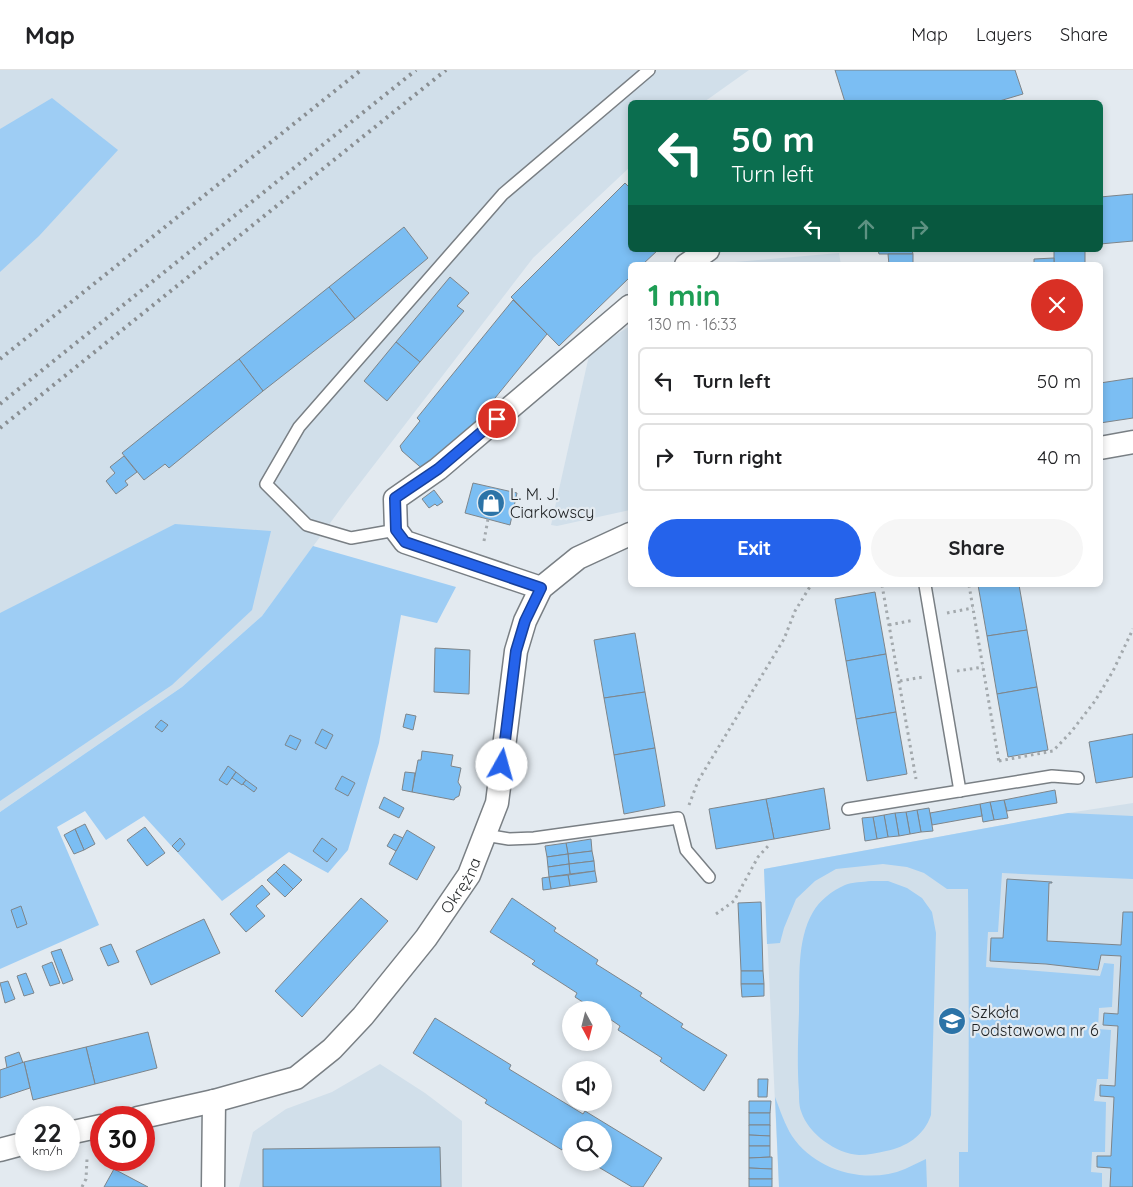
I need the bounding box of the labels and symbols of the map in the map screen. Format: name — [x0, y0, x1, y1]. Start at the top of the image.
pin — [476, 398, 518, 440]
place label: L. M. J. Ciarkowscy — [510, 484, 594, 522]
shop icon: L. M. J. Ciarkowscy — [476, 488, 506, 518]
position arrow — [475, 738, 527, 790]
street label: Okrężna — [436, 855, 485, 917]
north arrow — [562, 1001, 612, 1051]
place label: Szkoła Podstawowa nr 6 — [971, 1002, 1099, 1040]
school or university icon: Szkoła Podstawowa nr 6 — [937, 1006, 967, 1036]
speed limit sign: 30 — [90, 1106, 155, 1171]

